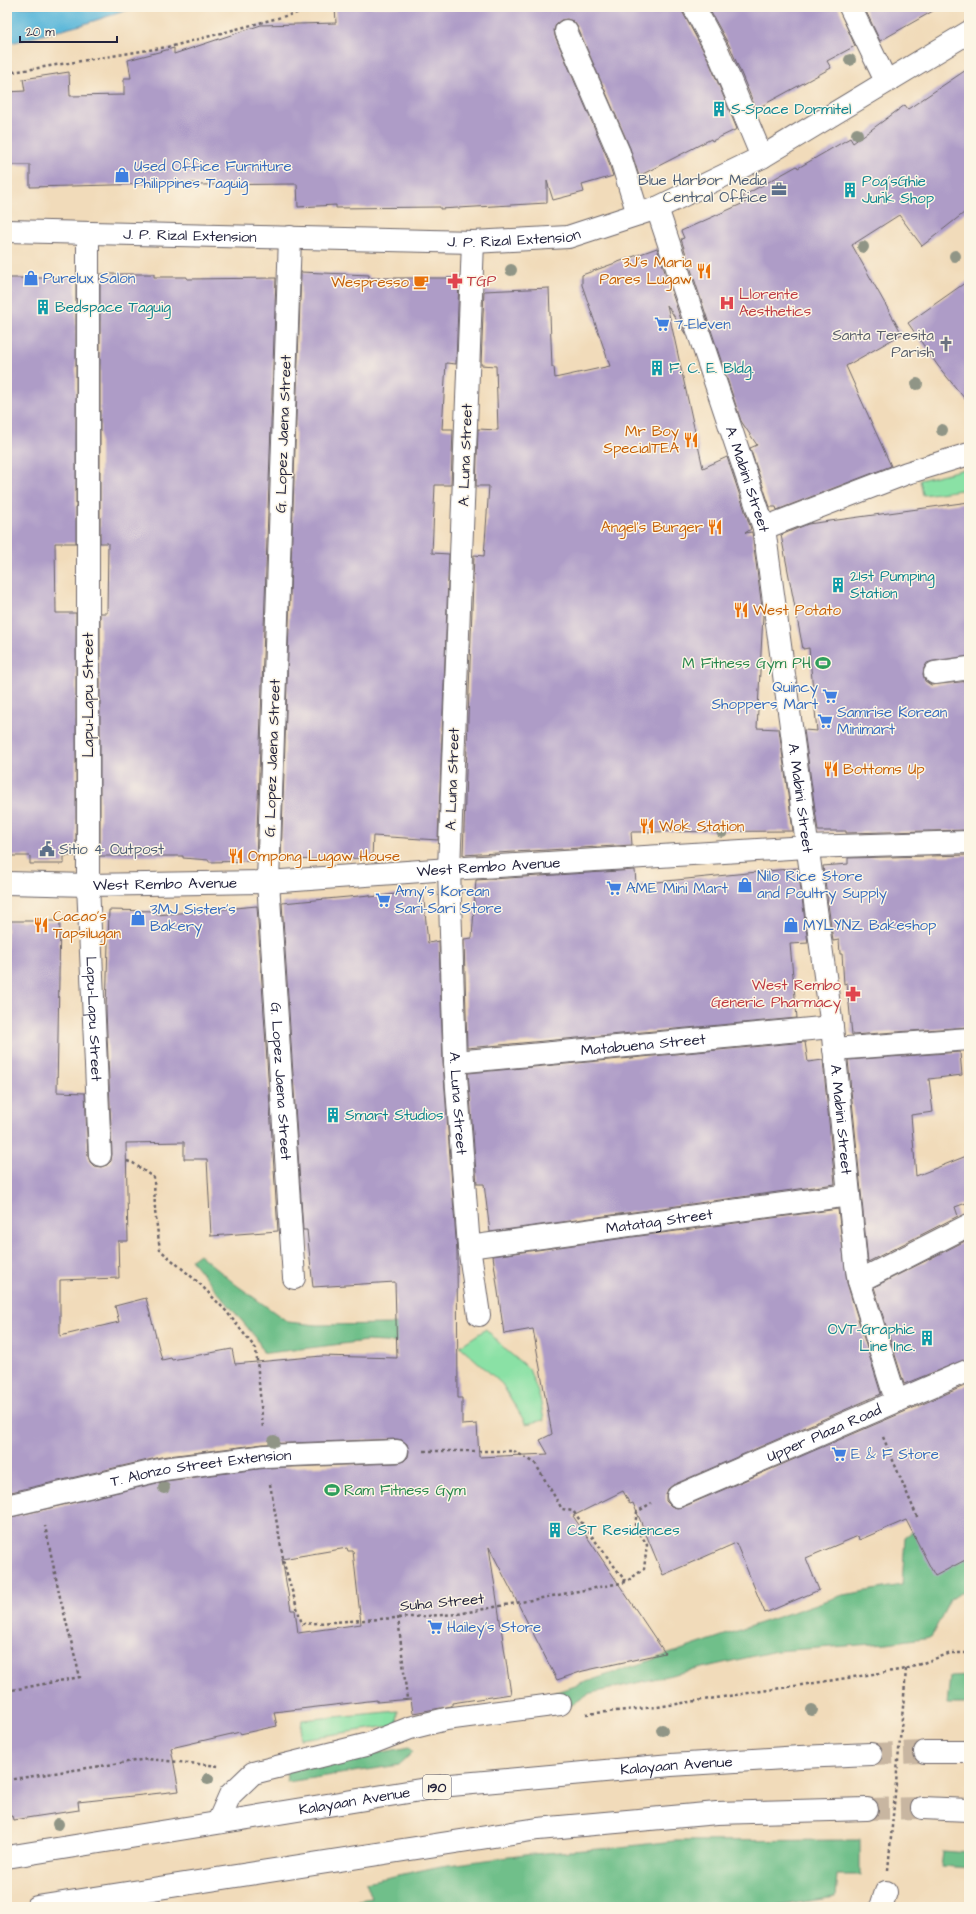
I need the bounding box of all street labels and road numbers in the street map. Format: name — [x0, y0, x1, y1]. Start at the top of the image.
street label: J. P. Rizal Extension — [447, 223, 584, 253]
street label: J. P. Rizal Extension — [123, 224, 257, 248]
street label: G. Lopez Jaena Street — [270, 355, 297, 513]
street label: A. Luna Street — [453, 403, 478, 507]
street label: A. Mabini Street — [720, 424, 774, 533]
street label: Lapu-Lapu Street — [78, 633, 99, 757]
street label: G. Lopez Jaena Street — [259, 679, 286, 837]
street label: A. Luna Street — [440, 727, 465, 831]
street label: A. Mabini Street — [782, 742, 818, 854]
street label: West Rembo Avenue — [416, 852, 561, 882]
street label: West Rembo Avenue — [93, 873, 237, 896]
street label: Lapu-Lapu Street — [80, 956, 107, 1082]
street label: G. Lopez Jaena Street — [265, 1001, 296, 1161]
street label: Matabuena Street — [580, 1029, 707, 1061]
street label: A. Luna Street — [444, 1052, 472, 1156]
street label: A. Mabini Street — [825, 1063, 857, 1176]
street label: Matatag Street — [605, 1204, 714, 1239]
street label: Upper Plaza Road — [764, 1399, 885, 1467]
street label: T. Alonzo Street Extension — [108, 1445, 292, 1492]
street label: Suha Street — [399, 1588, 485, 1617]
street label: Kalayaan Avenue — [619, 1751, 733, 1781]
road number: 190 — [423, 1775, 451, 1799]
street label: Kalayaan Avenue — [297, 1782, 412, 1821]

